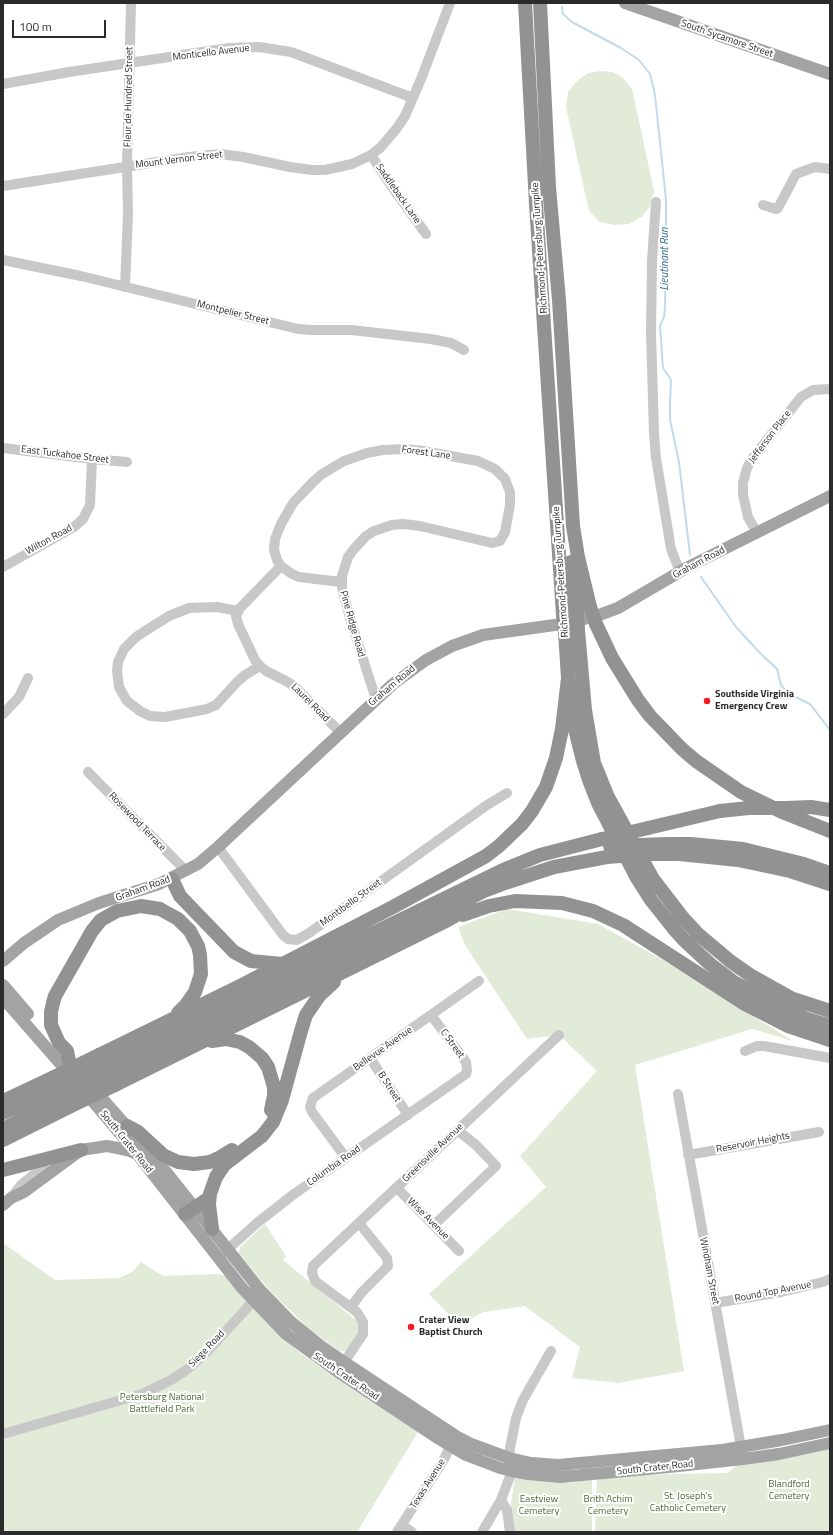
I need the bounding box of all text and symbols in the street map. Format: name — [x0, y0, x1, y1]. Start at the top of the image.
scale bar — [14, 12, 108, 38]
text: 100 m — [19, 17, 52, 36]
street label: South Sycamore Street — [679, 18, 775, 60]
street label: Monticello Avenue — [172, 42, 250, 64]
street label: Fleur de Hundred Street — [122, 47, 136, 147]
street label: Mount Vernon Street — [135, 149, 223, 171]
street label: Saddleback Lane — [373, 162, 423, 226]
street label: Richmond-Petersburg Turnpike — [529, 182, 551, 314]
water label: Lieutinant Run — [658, 228, 672, 290]
street label: Montpelier Street — [196, 298, 270, 328]
street label: Jefferson Place — [746, 408, 794, 466]
street label: East Tuckahoe Street — [20, 444, 110, 466]
street label: Forest Lane — [401, 444, 451, 462]
street label: Richmond-Petersburg Turnpike — [550, 506, 572, 638]
street label: Wilton Road — [24, 522, 74, 558]
street label: Graham Road — [671, 544, 727, 582]
street label: Pine Ridge Road — [337, 589, 367, 659]
street label: Graham Road — [366, 663, 418, 709]
street label: Laurel Road — [288, 681, 332, 725]
place label: Southside Virginia Emergency Crew — [715, 689, 794, 712]
marker: Southside Virginia Emergency Crew — [702, 696, 712, 706]
street label: Rosewood Terrace — [106, 790, 168, 854]
street label: Graham Road — [114, 874, 172, 904]
street label: Montibello Street — [318, 877, 384, 929]
street label: Bellevue Avenue — [351, 1024, 415, 1074]
street label: C Street — [437, 1027, 467, 1061]
street label: B Street — [375, 1069, 403, 1105]
street label: South Crater Road — [97, 1108, 155, 1176]
street label: Greensville Avenue — [400, 1121, 466, 1185]
street label: Reservoir Heights — [715, 1130, 791, 1156]
street label: Columbia Road — [305, 1143, 363, 1189]
street label: Wise Avenue — [405, 1196, 451, 1242]
street label: Windham Street — [697, 1236, 721, 1306]
street label: Round Top Avenue — [734, 1279, 812, 1305]
place label: Crater View Baptist Church — [419, 1315, 483, 1338]
marker: Crater View Baptist Church — [406, 1322, 416, 1332]
street label: Siege Road — [186, 1328, 228, 1370]
street label: South Crater Road — [311, 1351, 381, 1403]
park label: Petersburg National Battlefield Park — [120, 1392, 204, 1416]
street label: Texas Avenue — [408, 1457, 448, 1511]
street label: South Crater Road — [616, 1458, 694, 1478]
park label: Blandford Cemetery — [768, 1479, 810, 1502]
park label: St. Joseph's Catholic Cemetery — [650, 1491, 726, 1514]
park label: Eastview Cemetery — [519, 1494, 559, 1518]
park label: Brith Achim Cemetery — [583, 1494, 633, 1518]

